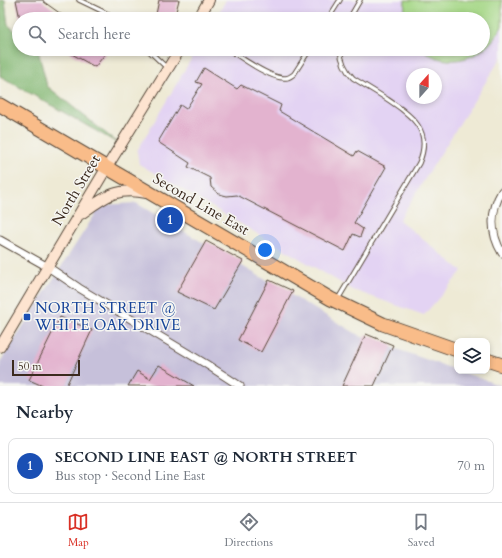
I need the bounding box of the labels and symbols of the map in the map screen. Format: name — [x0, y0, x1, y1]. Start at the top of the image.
north arrow — [406, 68, 442, 104]
street label: North Street — [47, 151, 105, 229]
street label: Second Line East — [149, 168, 253, 240]
pin: 1 — [157, 205, 183, 235]
your location — [255, 240, 275, 260]
place label: NORTH STREET @ WHITE OAK DRIVE — [34, 298, 180, 335]
marker: NORTH STREET @ WHITE OAK DRIVE — [22, 312, 32, 322]
scale bar — [12, 358, 80, 377]

